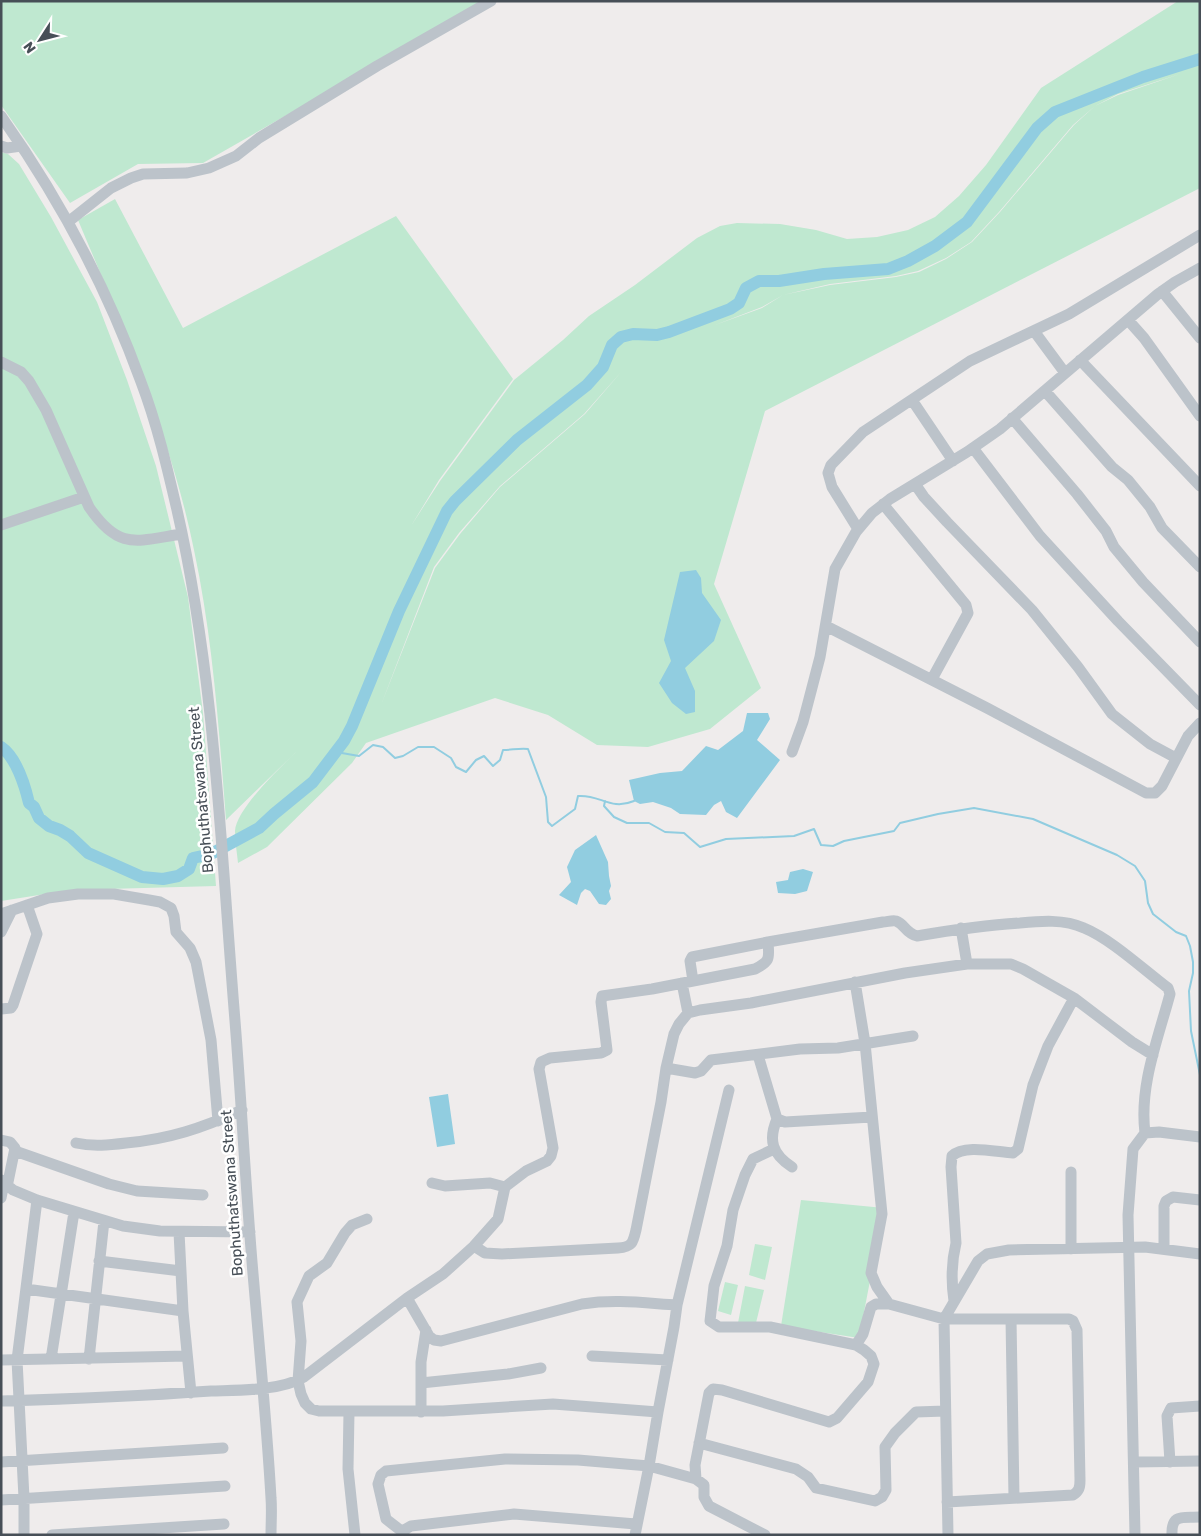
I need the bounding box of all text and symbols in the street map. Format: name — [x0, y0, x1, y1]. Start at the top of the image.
north arrow — [15, 15, 65, 65]
text: N — [20, 38, 40, 56]
street label: Bophuthatswana Street — [185, 706, 217, 874]
street label: Bophuthatswana Street — [217, 1109, 247, 1277]

